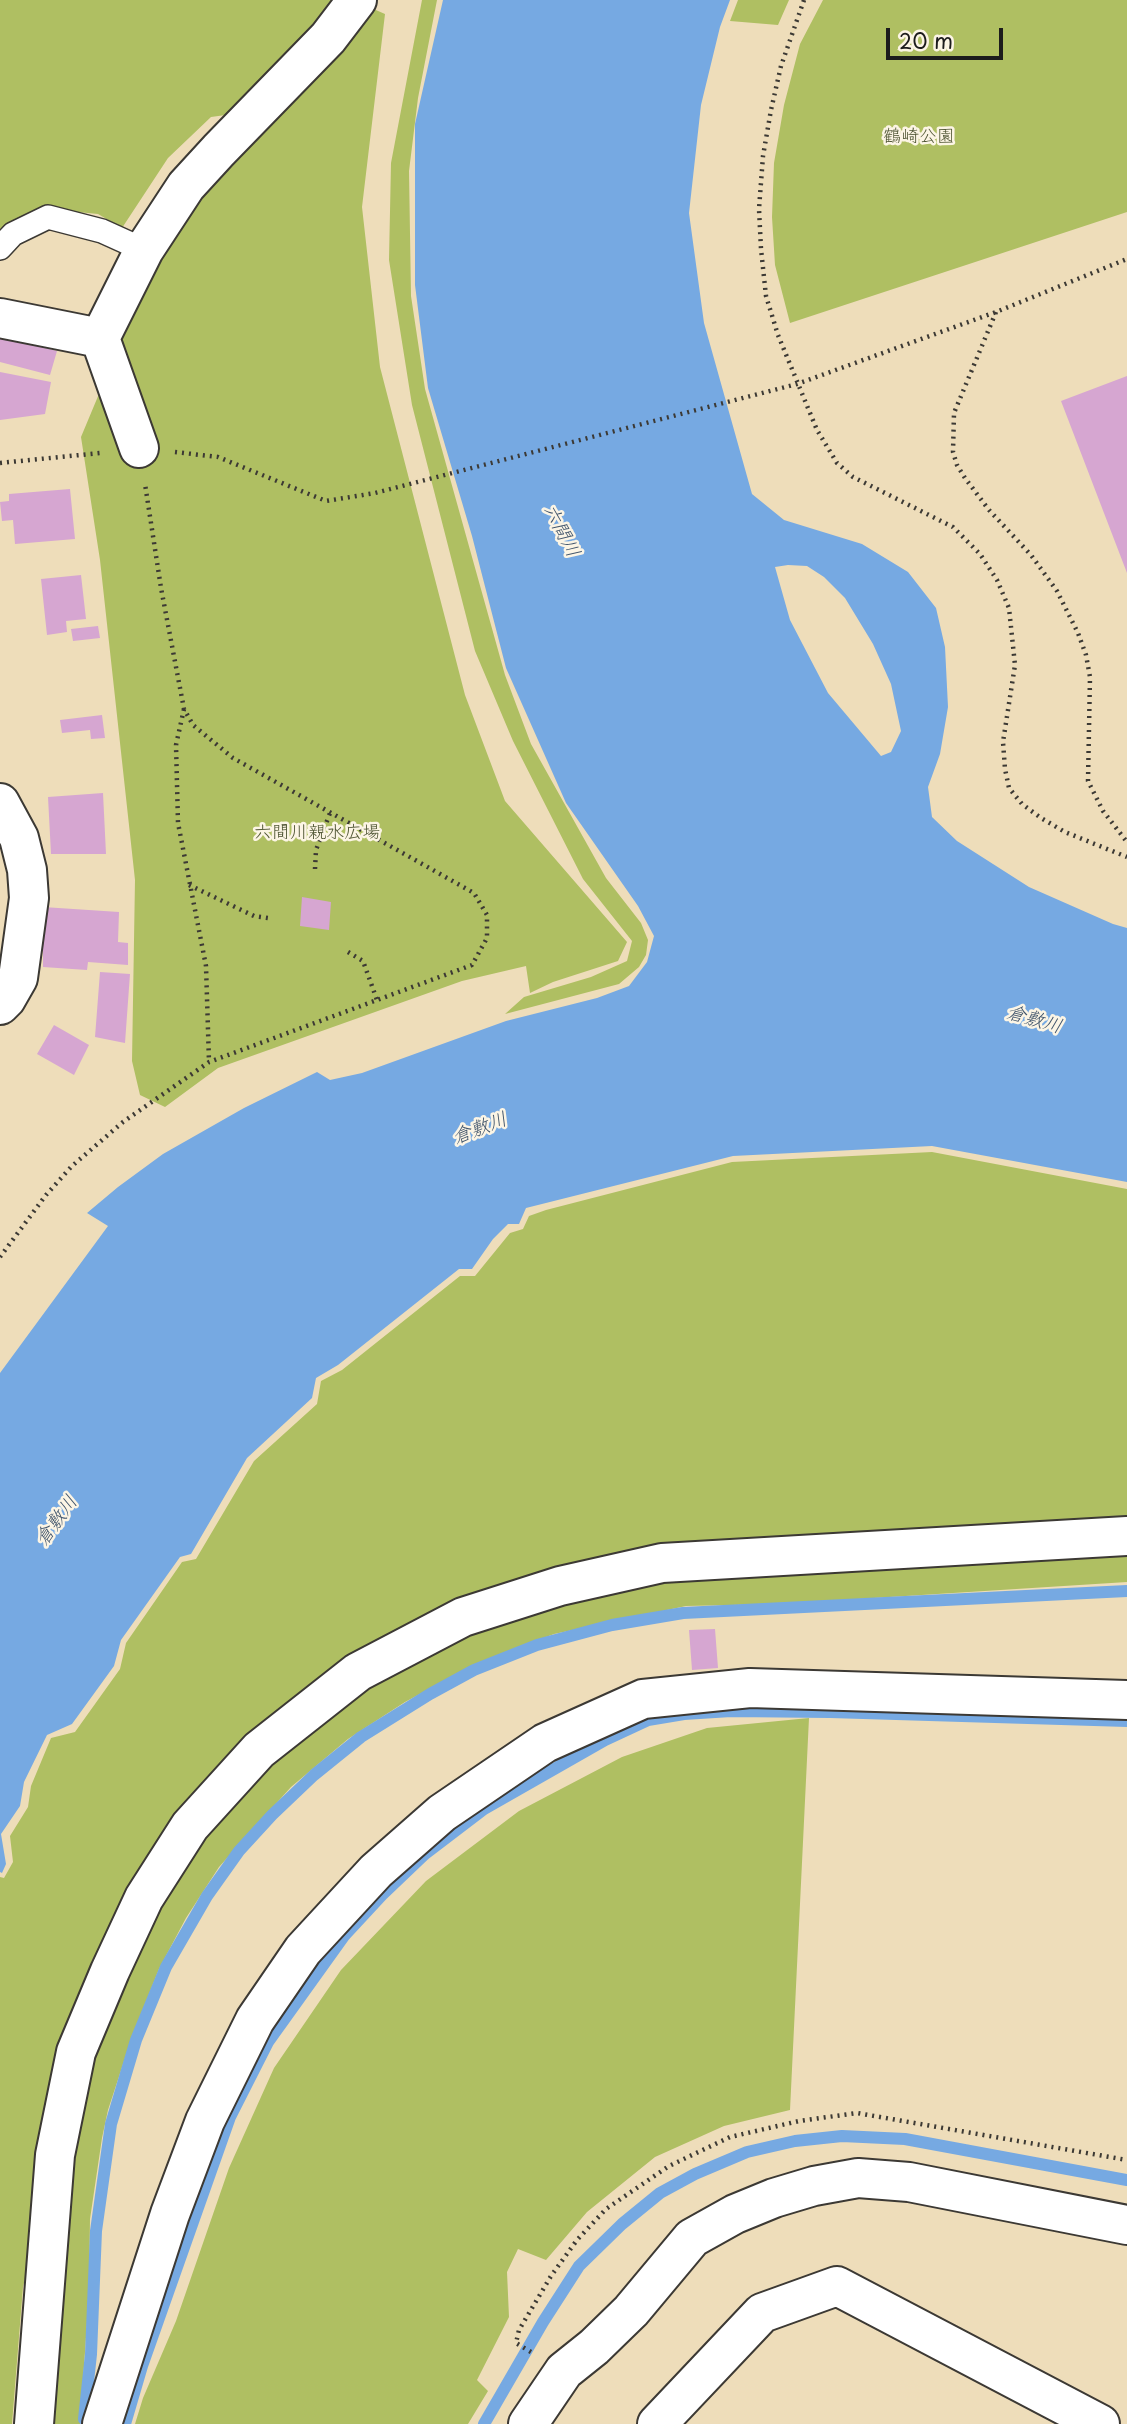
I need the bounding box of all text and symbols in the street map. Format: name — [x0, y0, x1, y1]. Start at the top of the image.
scale bar — [889, 14, 1006, 58]
text: 20 m — [899, 24, 953, 56]
park label: 鶴崎公園 — [883, 126, 955, 148]
water label: 六間川 — [538, 500, 584, 562]
park label: 六間川親水広場 — [254, 822, 380, 844]
water label: 倉敷川 — [1003, 1001, 1065, 1039]
water label: 倉敷川 — [449, 1108, 511, 1150]
water label: 倉敷川 — [31, 1491, 83, 1551]

